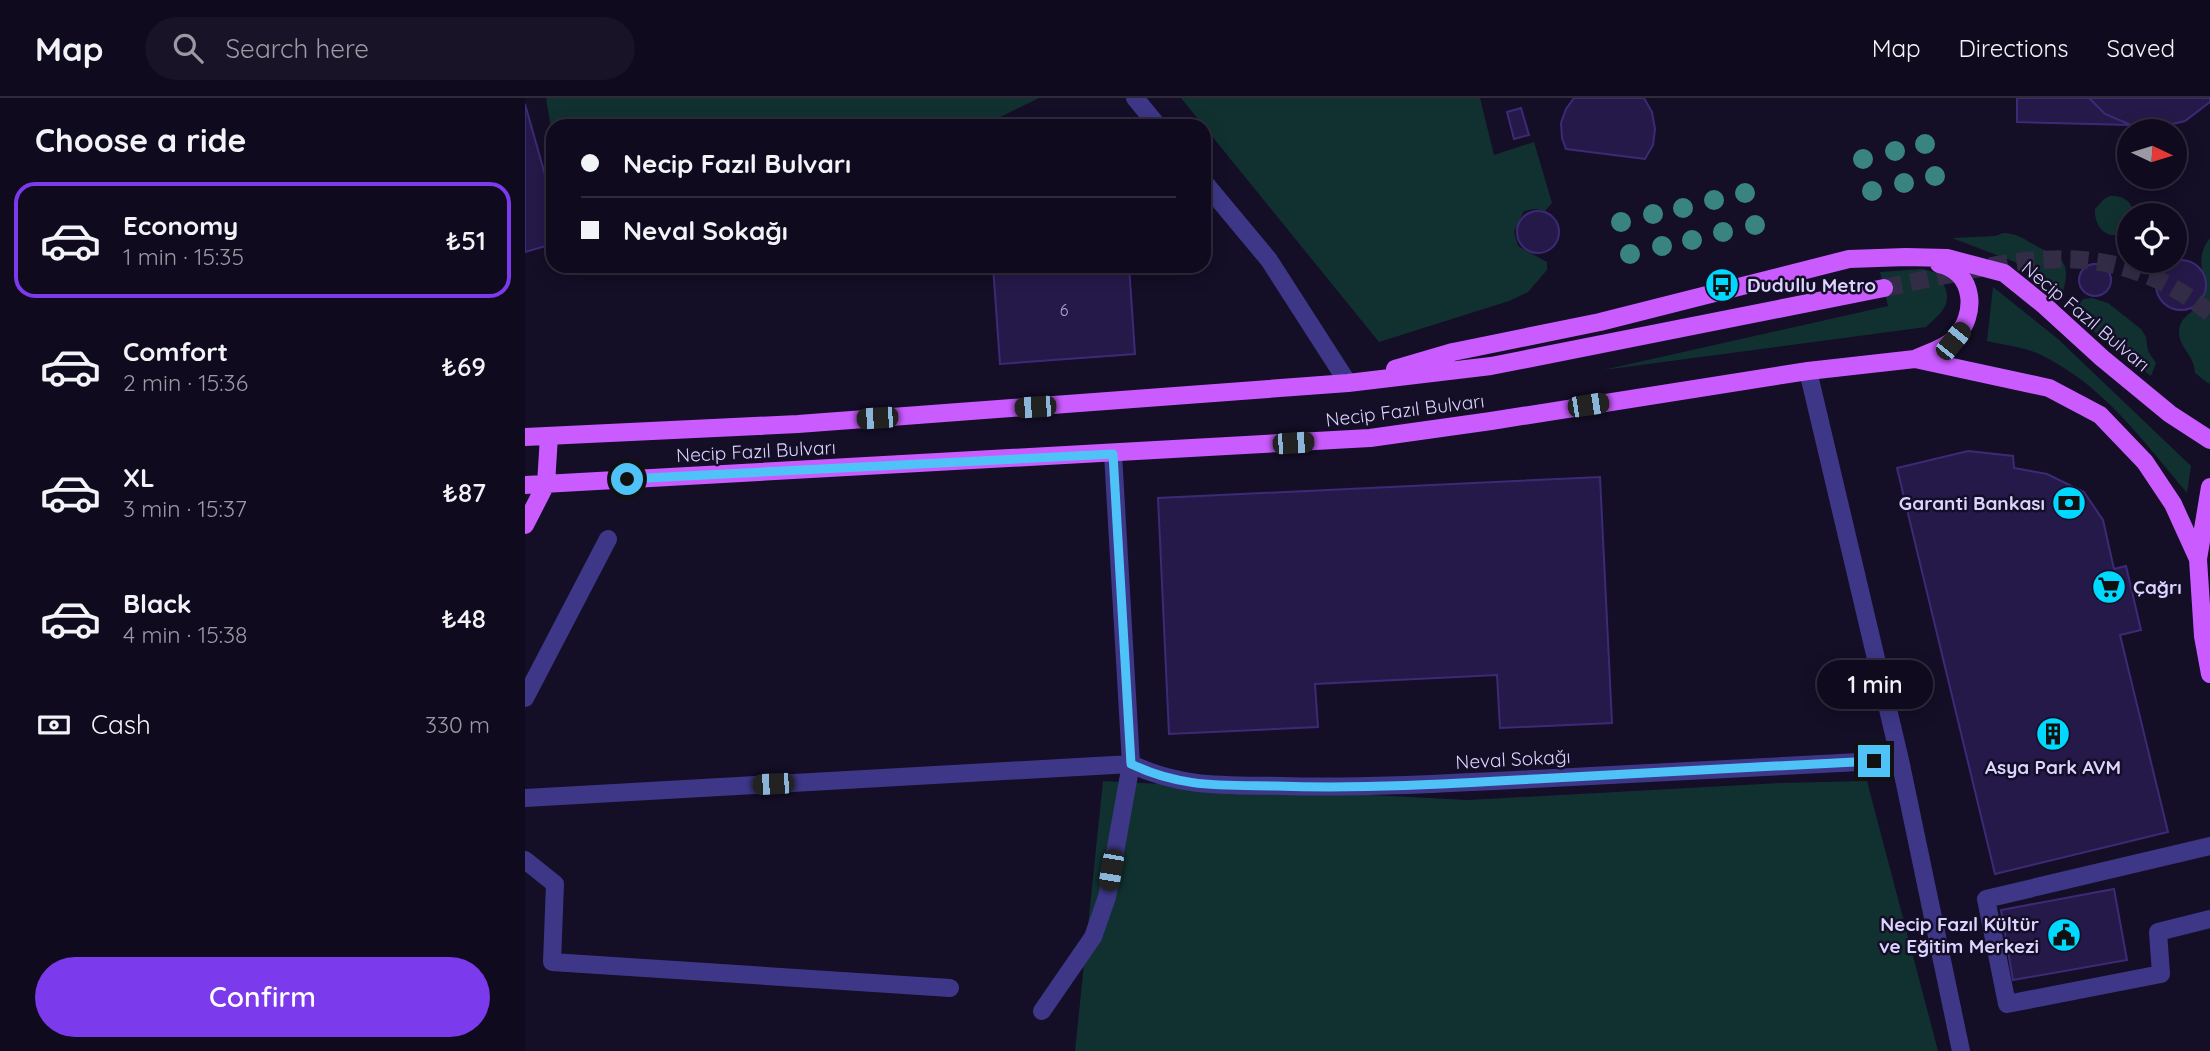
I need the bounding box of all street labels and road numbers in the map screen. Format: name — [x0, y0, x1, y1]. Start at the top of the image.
street label: Necip Fazıl Bulvarı — [2017, 255, 2155, 377]
street label: Necip Fazıl Bulvarı — [1324, 388, 1486, 432]
street label: Necip Fazıl Bulvarı — [676, 435, 836, 467]
street label: Neval Sokağı — [1455, 744, 1571, 774]

